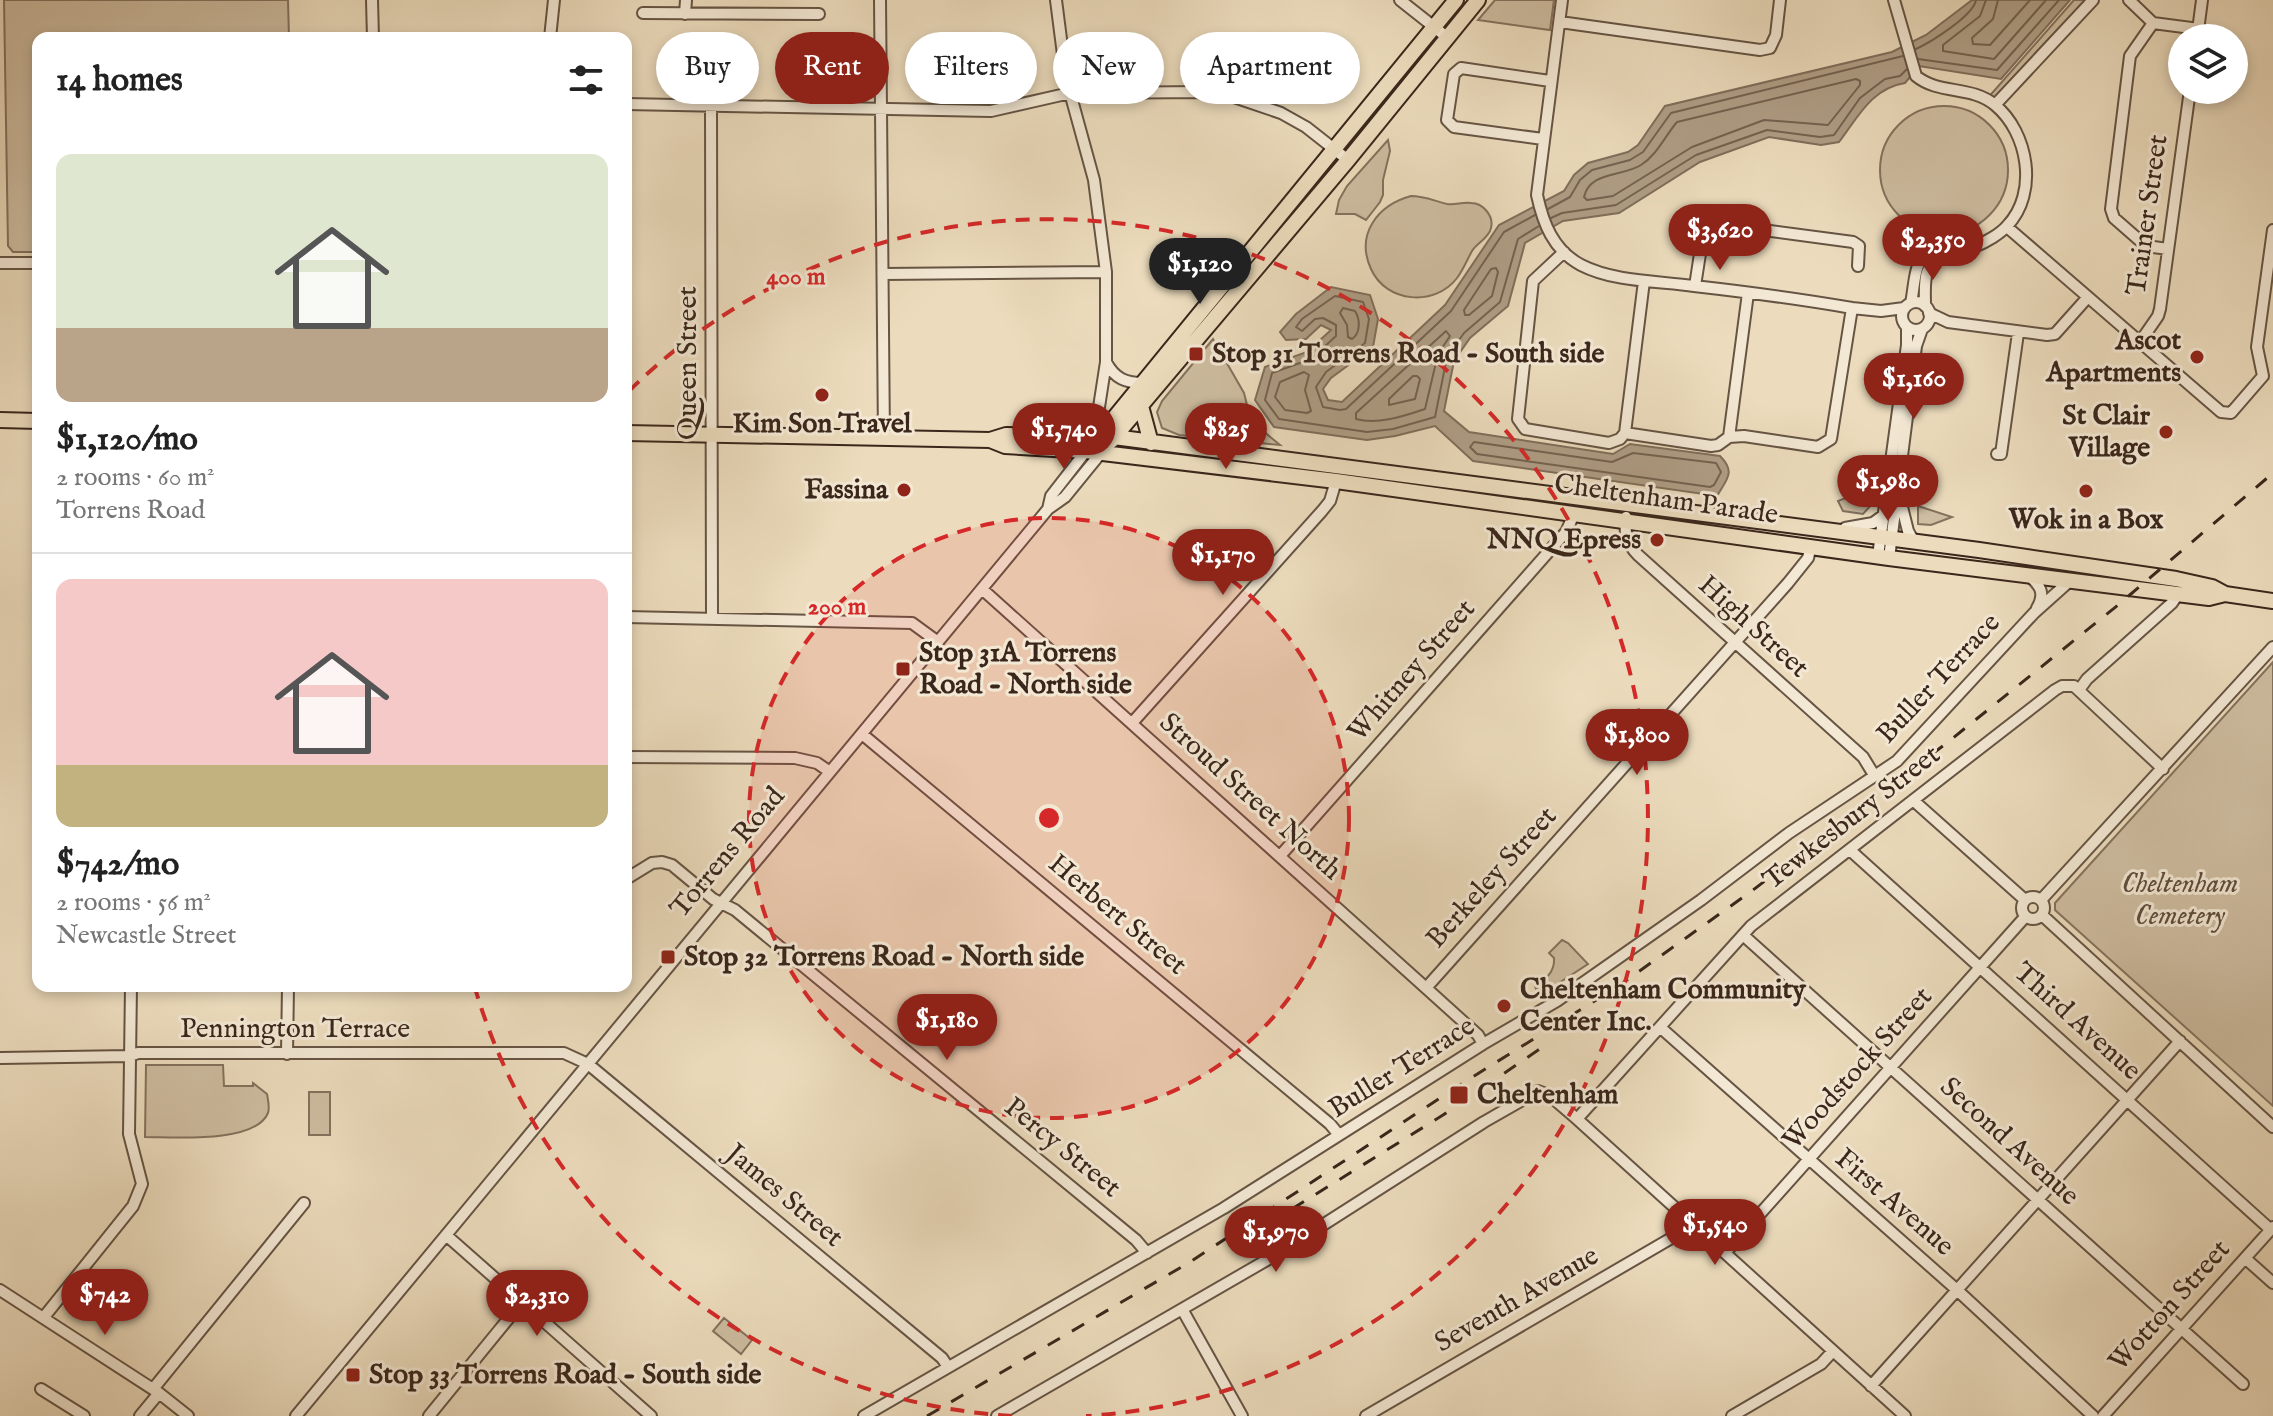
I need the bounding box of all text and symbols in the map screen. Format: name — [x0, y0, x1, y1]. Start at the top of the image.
map controls — [2168, 24, 2248, 104]
button: layers — [2168, 24, 2248, 104]
chip: Buy — [656, 32, 759, 104]
chip: Rent — [775, 32, 889, 104]
chip: Filters — [905, 32, 1037, 104]
chip: New — [1053, 32, 1164, 104]
chip: Apartment — [1180, 32, 1360, 104]
icon: filters — [564, 58, 608, 102]
text: 14 homes — [56, 59, 183, 102]
street label: Trainer Street — [2119, 132, 2177, 298]
pin: $3,620 — [1655, 204, 1785, 272]
icon: home — [260, 206, 404, 350]
text: $3,620 — [1687, 213, 1753, 246]
pin: $2,350 — [1868, 214, 1998, 282]
text: $2,350 — [1900, 223, 1966, 256]
pin: $1,120 — [1135, 238, 1265, 306]
text: $1,120 — [1167, 247, 1233, 280]
text: 400 m — [766, 262, 826, 293]
street label: Queen Street — [671, 286, 706, 440]
place label: Ascot Apartments — [2045, 324, 2181, 391]
place label: Stop 31 Torrens Road - South side — [1212, 337, 1605, 372]
marker: Stop 31 Torrens Road - South side — [1187, 345, 1205, 363]
marker: Ascot Apartments — [2188, 348, 2206, 366]
pin: $1,160 — [1849, 353, 1979, 421]
text: $1,160 — [1882, 362, 1946, 395]
marker: Kim Son Travel — [813, 386, 831, 404]
place label: St Clair Village — [2062, 399, 2151, 466]
pin: $1,740 — [999, 403, 1129, 471]
pin: $825 — [1179, 403, 1273, 471]
place label: Kim Son Travel — [733, 407, 913, 442]
text: $1,740 — [1030, 412, 1098, 445]
text: $825 — [1203, 412, 1249, 445]
text: $1,120/mo — [56, 418, 198, 461]
marker: St Clair Village — [2157, 423, 2175, 441]
pin: $1,980 — [1823, 455, 1953, 523]
text: 2 rooms · 60 m² — [56, 461, 215, 494]
text: $1,980 — [1855, 464, 1921, 497]
street label: Cheltenham Parade — [1552, 467, 1780, 533]
place label: Fassina — [804, 473, 889, 508]
marker: Fassina — [895, 481, 913, 499]
marker: Wok in a Box — [2077, 482, 2095, 500]
text: Torrens Road — [56, 494, 205, 527]
place label: Wok in a Box — [2008, 503, 2164, 538]
place label: NNQ Epress — [1486, 523, 1641, 558]
pin: $1,170 — [1158, 529, 1288, 597]
marker: NNQ Epress — [1648, 531, 1666, 549]
text: $1,170 — [1190, 538, 1256, 571]
street label: High Street — [1690, 568, 1816, 686]
text: 200 m — [808, 592, 867, 623]
street label: Whitney Street — [1341, 592, 1484, 749]
street label: Buller Terrace — [1870, 606, 2008, 752]
icon: home — [260, 631, 404, 775]
place label: Stop 31A Torrens Road - North side — [919, 636, 1132, 703]
marker: Stop 31A Torrens Road - North side — [894, 660, 912, 678]
street label: Stroud Street North — [1151, 706, 1349, 888]
pin: $1,800 — [1572, 709, 1702, 777]
text: $1,800 — [1604, 718, 1670, 751]
street label: Tewkesbury Street — [1756, 738, 1948, 898]
street label: Torrens Road — [663, 780, 793, 926]
street label: Berkeley Street — [1419, 799, 1565, 956]
centre of rings — [1035, 804, 1063, 832]
text: $742/mo — [56, 843, 179, 886]
street label: Herbert Street — [1041, 847, 1194, 983]
park label: Cheltenham Cemetery — [2122, 867, 2238, 934]
text: 2 rooms · 56 m² — [56, 886, 211, 919]
text: Newcastle Street — [56, 919, 236, 952]
place label: Stop 32 Torrens Road - North side — [684, 940, 1084, 975]
marker: Stop 32 Torrens Road - North side — [659, 948, 677, 966]
street label: Third Avenue — [2006, 956, 2148, 1089]
place label: Cheltenham Community Center Inc. — [1520, 973, 1807, 1040]
street label: Woodstock Street — [1776, 980, 1941, 1158]
pin: $1,180 — [882, 994, 1012, 1062]
marker: Cheltenham Community Center Inc. — [1495, 997, 1513, 1015]
text: $1,180 — [915, 1003, 979, 1036]
street label: Buller Terrace — [1322, 1009, 1482, 1127]
street label: Pennington Terrace — [180, 1012, 410, 1047]
street label: Second Avenue — [1932, 1070, 2086, 1214]
place label: Cheltenham — [1477, 1078, 1619, 1113]
marker: Cheltenham — [1448, 1084, 1470, 1106]
street label: Percy Street — [996, 1090, 1128, 1206]
street label: James Street — [716, 1135, 850, 1256]
street label: First Avenue — [1827, 1142, 1961, 1264]
pin: $1,540 — [1650, 1199, 1780, 1267]
pin: $1,970 — [1211, 1206, 1341, 1274]
text: $1,540 — [1682, 1208, 1748, 1241]
text: $1,970 — [1242, 1215, 1310, 1248]
street label: Wotton Street — [2102, 1233, 2238, 1379]
street label: Seventh Avenue — [1429, 1239, 1605, 1361]
pin: $742 — [58, 1269, 152, 1337]
pin: $2,310 — [472, 1270, 602, 1338]
text: $742 — [79, 1278, 131, 1311]
text: $2,310 — [504, 1279, 570, 1312]
place label: Stop 33 Torrens Road - South side — [369, 1358, 762, 1393]
marker: Stop 33 Torrens Road - South side — [344, 1366, 362, 1384]

